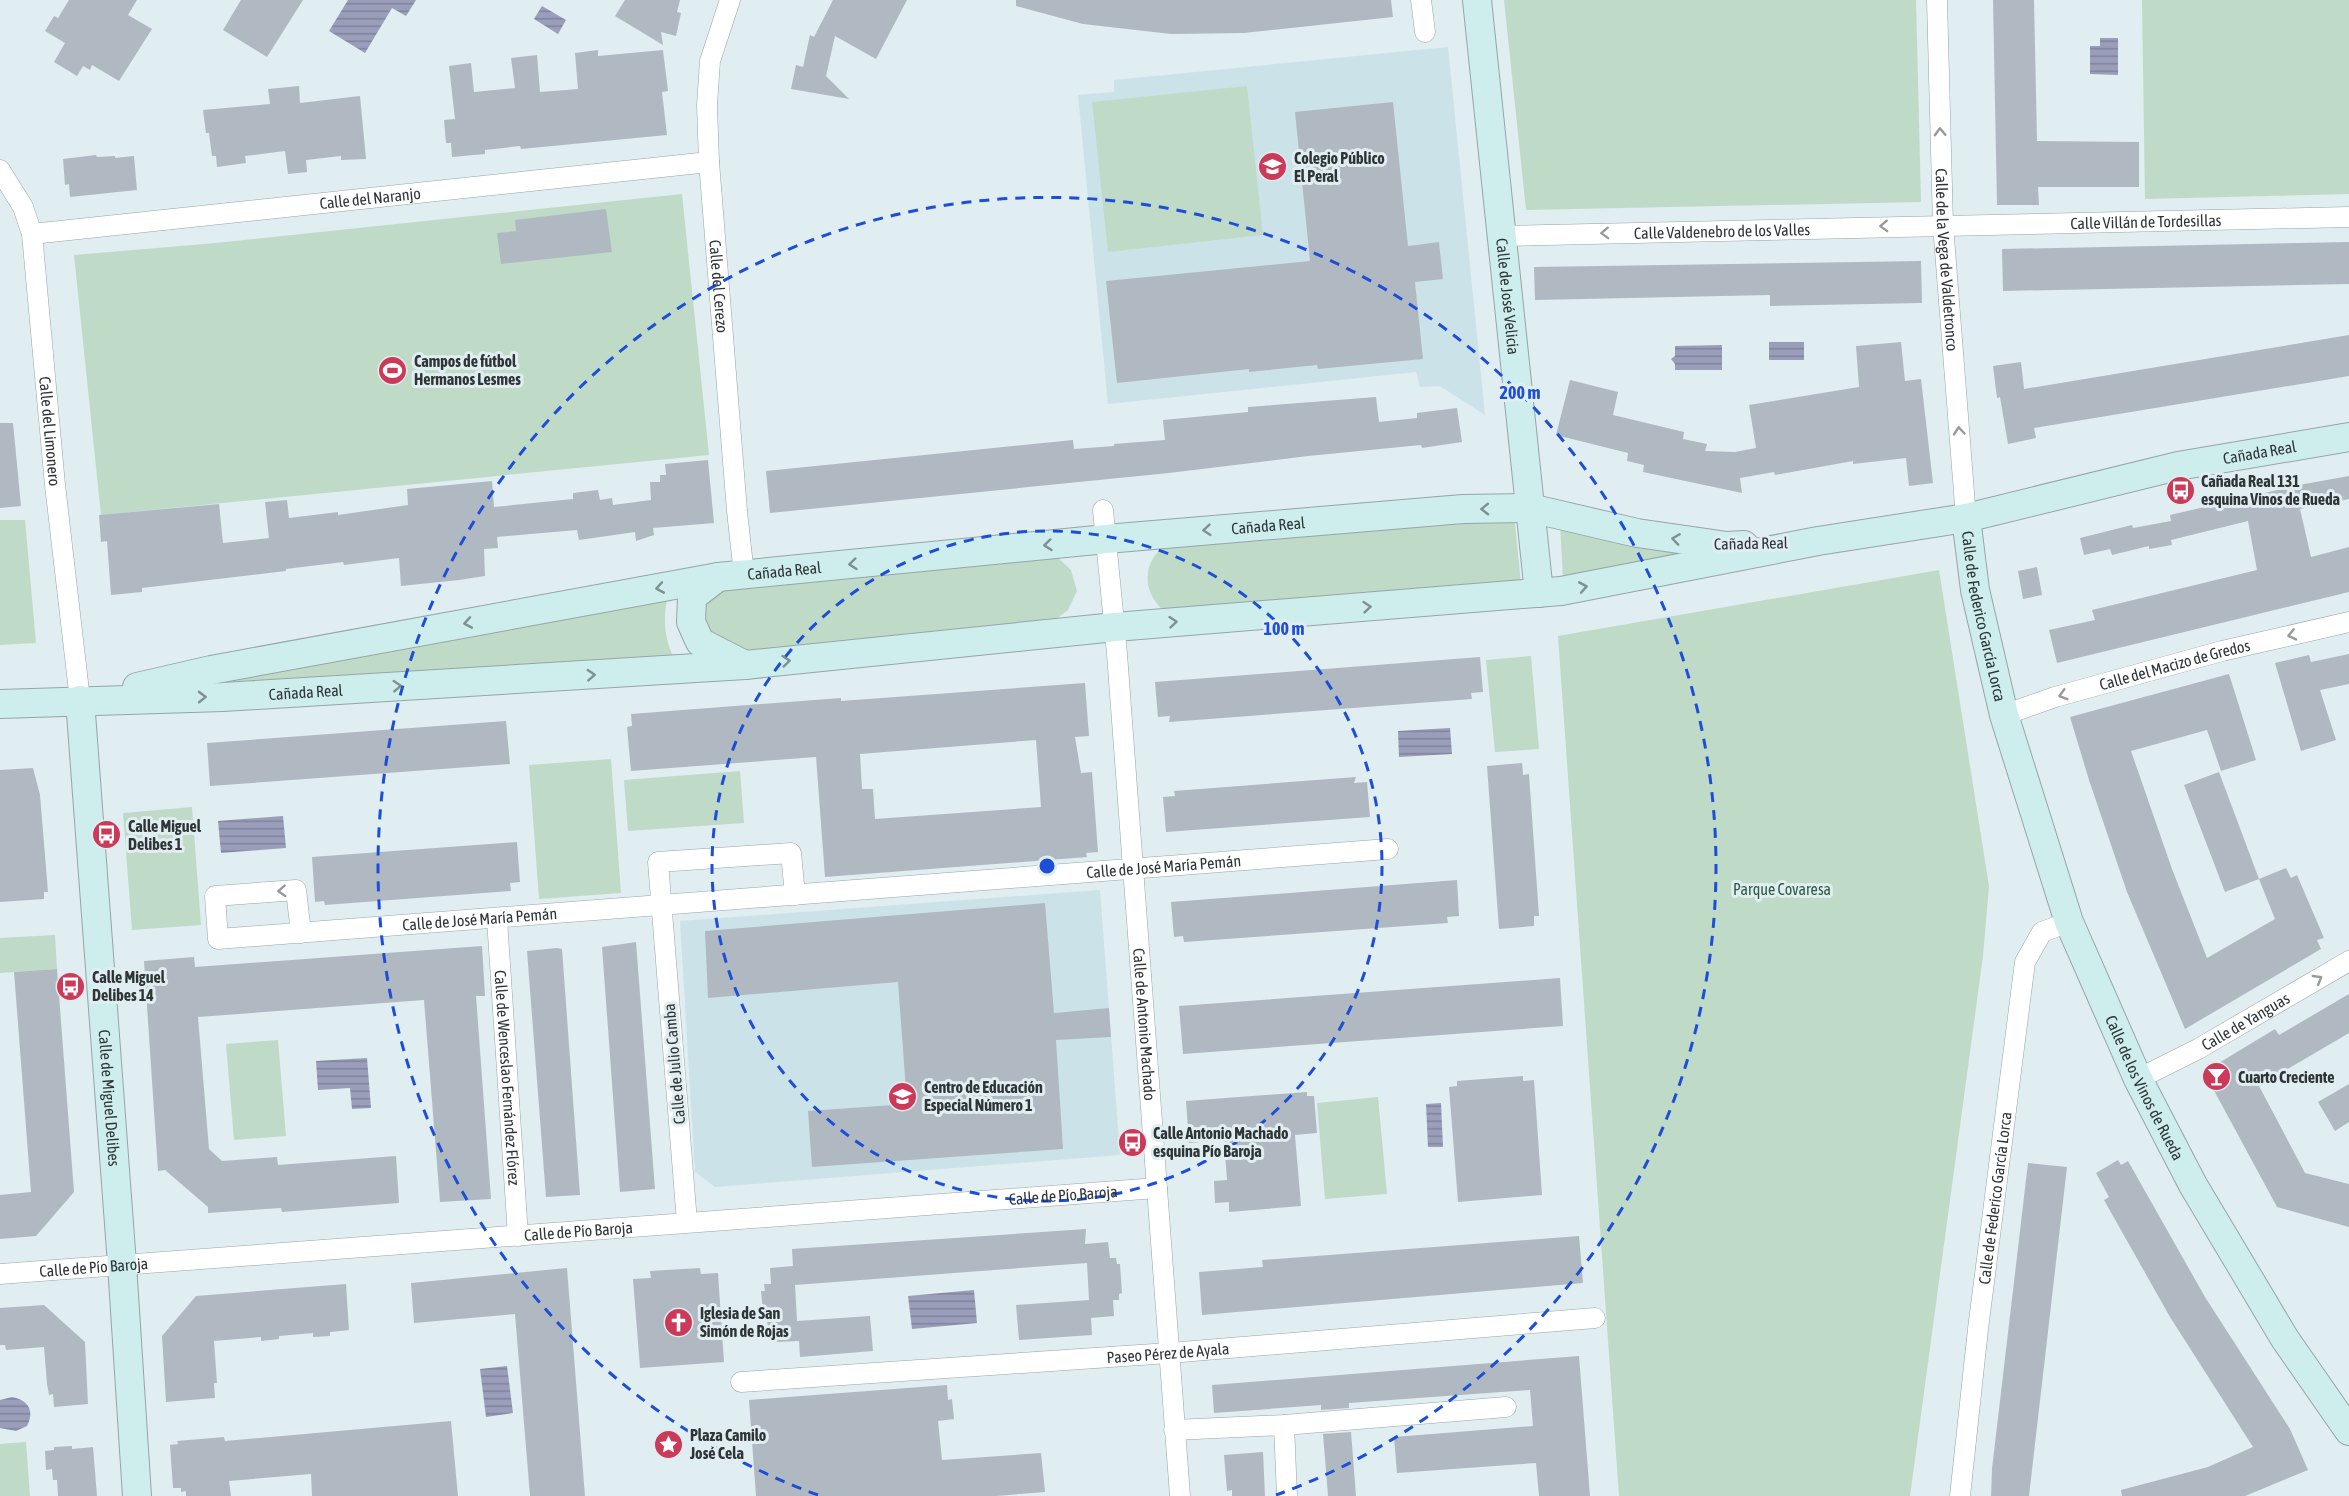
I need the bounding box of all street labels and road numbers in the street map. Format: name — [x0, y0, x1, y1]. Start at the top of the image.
street label: Calle de la Vega de Valdetronco — [1932, 168, 1962, 352]
street label: Calle del Naranjo — [319, 184, 422, 212]
street label: Calle Villán de Tordesillas — [2070, 211, 2222, 232]
street label: Calle Valdenebro de los Valles — [1634, 220, 1810, 242]
street label: Calle de José Velicia — [1493, 237, 1523, 355]
street label: Calle del Cerezo — [706, 239, 732, 334]
street label: Calle del Limonero — [36, 376, 64, 487]
street label: Cañada Real — [2221, 437, 2298, 467]
street label: Cañada Real — [1231, 513, 1307, 537]
street label: Calle de Federico García Lorca — [1959, 530, 2010, 703]
street label: Cañada Real — [1714, 533, 1789, 553]
street label: Cañada Real — [747, 558, 823, 583]
street label: Calle del Macizo de Gredos — [2097, 636, 2252, 693]
street label: Cañada Real — [268, 681, 344, 703]
street label: Calle de José María Pemán — [1085, 851, 1242, 881]
street label: Calle de José María Pemán — [402, 904, 558, 934]
street label: Calle de Antonio Machado — [1130, 947, 1159, 1101]
street label: Calle de Wenceslao Fernández Flórez — [491, 969, 524, 1186]
street label: Calle de Yanguas — [2198, 989, 2293, 1054]
street label: Calle de Julio Camba — [660, 1003, 688, 1125]
street label: Calle de los Vinos de Rueda — [2102, 1012, 2187, 1163]
street label: Calle de Miguel Delibes — [96, 1029, 124, 1167]
street label: Calle de Federico García Lorca — [1975, 1111, 2015, 1285]
street label: Calle de Pío Baroja — [1008, 1182, 1118, 1208]
street label: Calle de Pío Baroja — [523, 1218, 633, 1244]
street label: Calle de Pío Baroja — [39, 1254, 149, 1280]
street label: Paseo Pérez de Ayala — [1106, 1339, 1230, 1366]

